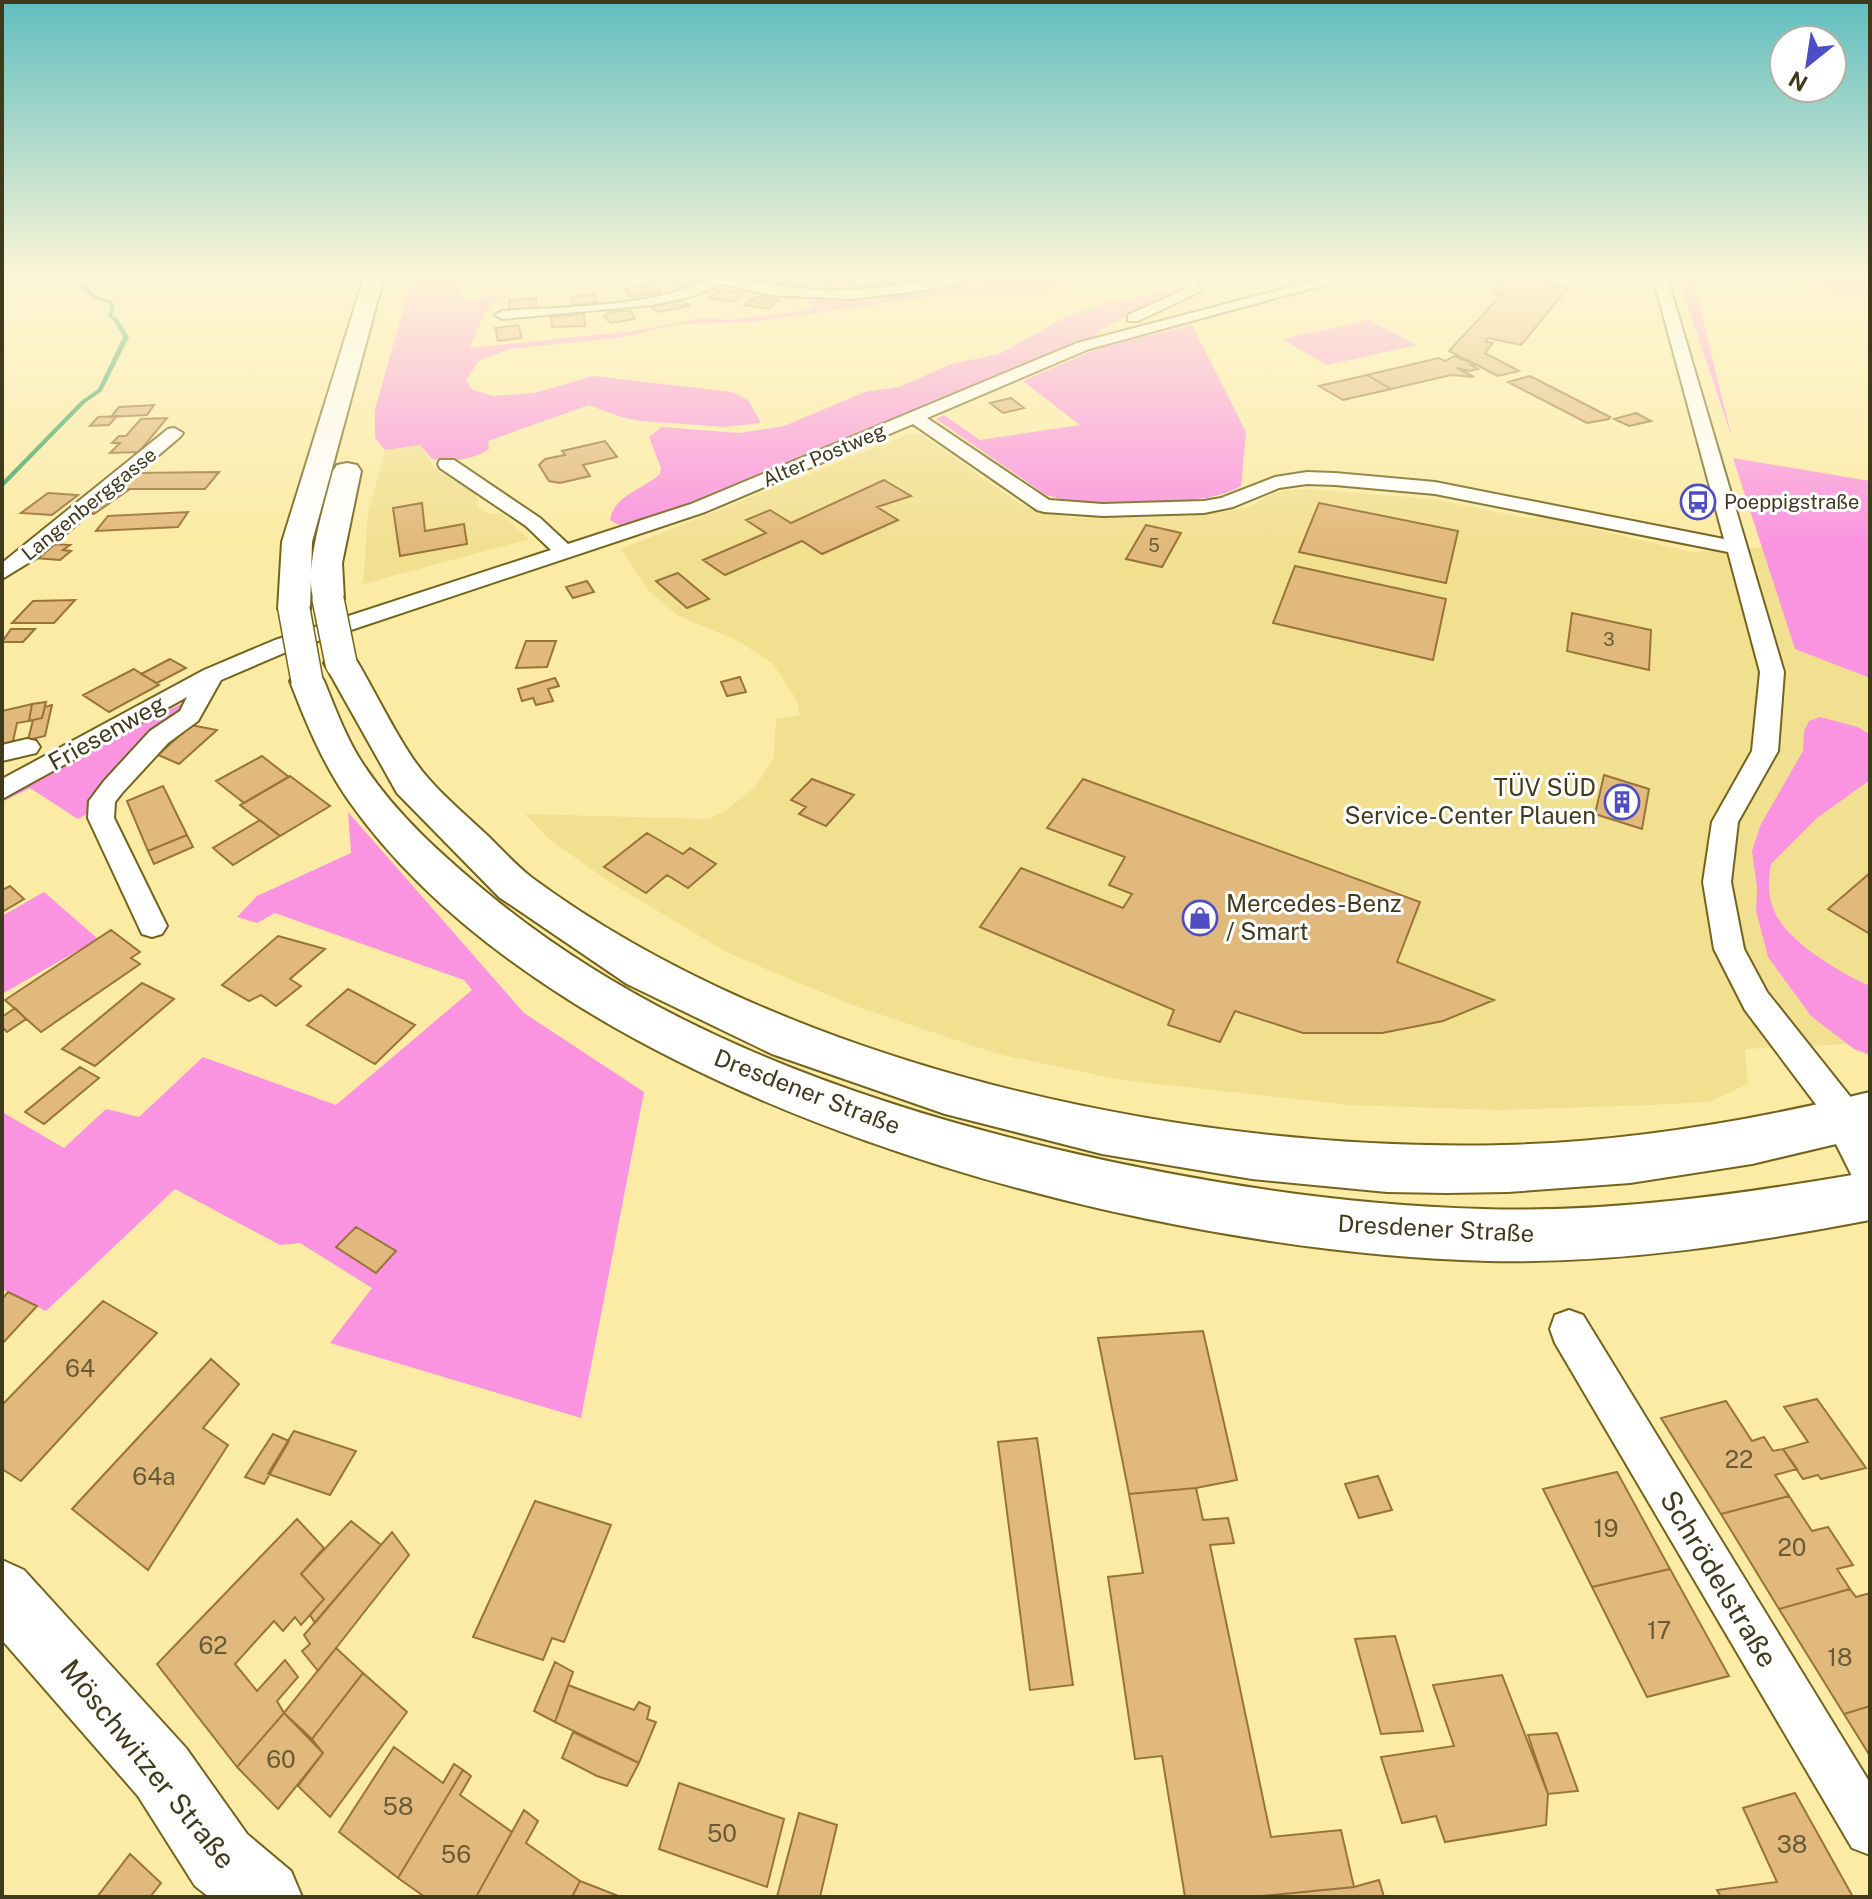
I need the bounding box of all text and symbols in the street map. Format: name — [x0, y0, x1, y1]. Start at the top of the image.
north arrow — [1768, 24, 1848, 104]
text: N — [1784, 66, 1812, 97]
street label: Alter Postweg — [759, 418, 889, 492]
street label: Langenberggasse — [17, 442, 161, 566]
bus stop icon: Poeppigstraße — [1679, 483, 1717, 521]
place label: Poeppigstraße — [1724, 490, 1859, 514]
house number: 5 — [1148, 535, 1160, 556]
house number: 3 — [1603, 629, 1615, 650]
street label: Friesenweg — [43, 689, 170, 776]
place label: TÜV SÜD Service-Center Plauen — [1344, 772, 1596, 829]
building icon: TÜV SÜD Service-Center Plauen — [1603, 783, 1641, 821]
place label: Mercedes-Benz / Smart — [1226, 889, 1401, 945]
shop icon: Mercedes-Benz / Smart — [1181, 899, 1219, 937]
street label: Dresdener Straße — [710, 1043, 904, 1139]
street label: Dresdener Straße — [1337, 1209, 1535, 1247]
house number: 64 — [65, 1354, 95, 1382]
house number: 22 — [1725, 1445, 1753, 1473]
house number: 64a — [132, 1462, 176, 1490]
street label: Schrödelstraße — [1654, 1484, 1785, 1673]
house number: 19 — [1594, 1514, 1618, 1542]
house number: 20 — [1778, 1533, 1807, 1561]
house number: 17 — [1647, 1616, 1671, 1644]
house number: 62 — [198, 1631, 228, 1659]
house number: 18 — [1827, 1643, 1853, 1671]
street label: Möschwitzer Straße — [54, 1653, 243, 1875]
house number: 60 — [266, 1745, 296, 1773]
house number: 58 — [383, 1792, 413, 1820]
house number: 50 — [707, 1819, 737, 1847]
house number: 38 — [1777, 1830, 1807, 1858]
house number: 56 — [441, 1840, 471, 1868]

